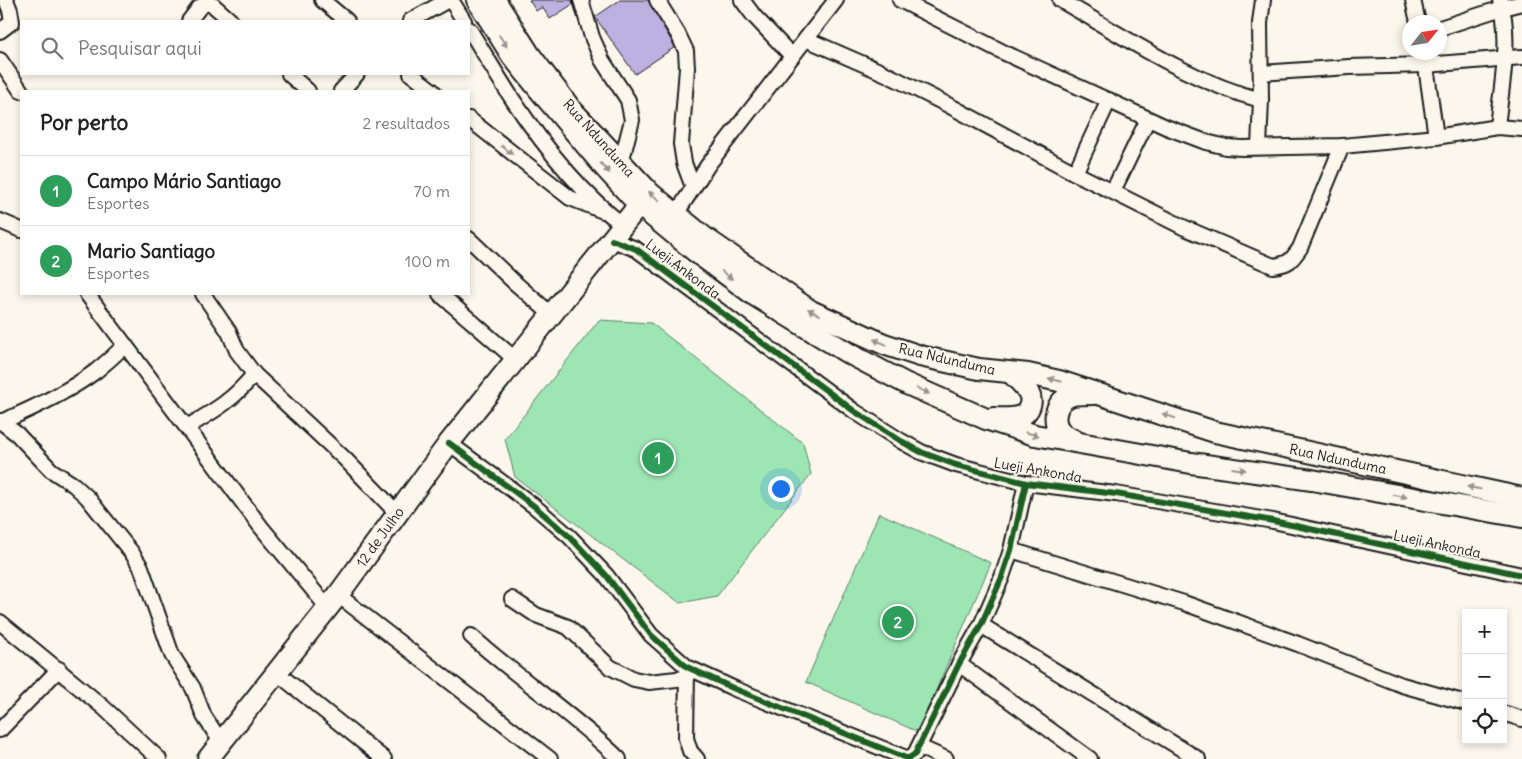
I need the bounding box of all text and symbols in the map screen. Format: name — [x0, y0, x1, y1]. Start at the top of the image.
north arrow — [1402, 15, 1447, 60]
search box — [20, 20, 470, 75]
icon: search — [38, 34, 66, 62]
one-way arrow — [498, 35, 508, 48]
text: Pesquisar aqui — [78, 36, 202, 60]
street label: Rua Ndunduma — [559, 95, 639, 181]
text: Por perto — [40, 109, 128, 136]
text: 2 resultados — [362, 113, 450, 133]
one-way arrow — [500, 144, 513, 155]
one-way arrow — [599, 161, 611, 173]
text: Campo Mário Santiago — [87, 169, 281, 193]
text: 1 — [53, 181, 59, 201]
text: 70 m — [414, 181, 450, 201]
one-way arrow — [647, 191, 660, 202]
text: Esportes — [87, 193, 149, 213]
street label: Lueji Ankonda — [642, 235, 724, 303]
text: Mario Santiago — [87, 239, 215, 263]
text: 2 — [52, 251, 60, 271]
text: 100 m — [405, 251, 450, 271]
text: Esportes — [87, 263, 149, 283]
one-way arrow — [720, 270, 734, 280]
one-way arrow — [806, 308, 821, 316]
one-way arrow — [873, 337, 887, 345]
street label: Rua Ndunduma — [897, 339, 997, 379]
one-way arrow — [1047, 376, 1062, 384]
one-way arrow — [916, 388, 930, 396]
one-way arrow — [1161, 412, 1176, 420]
one-way arrow — [1025, 430, 1040, 438]
pin: 1 — [642, 439, 674, 477]
street label: Rua Ndunduma — [1288, 440, 1388, 478]
street label: Lueji Ankonda — [993, 453, 1083, 487]
one-way arrow — [1232, 466, 1248, 474]
your location — [768, 476, 794, 502]
one-way arrow — [1467, 484, 1482, 492]
one-way arrow — [1392, 492, 1408, 500]
street label: 12 de Julho — [352, 503, 408, 571]
street label: Lueji Ankonda — [1392, 526, 1482, 562]
pin: 2 — [882, 603, 914, 641]
map controls — [1462, 609, 1507, 744]
button: + — [1462, 609, 1507, 654]
button: − — [1462, 654, 1507, 699]
button: locate — [1462, 699, 1507, 744]

